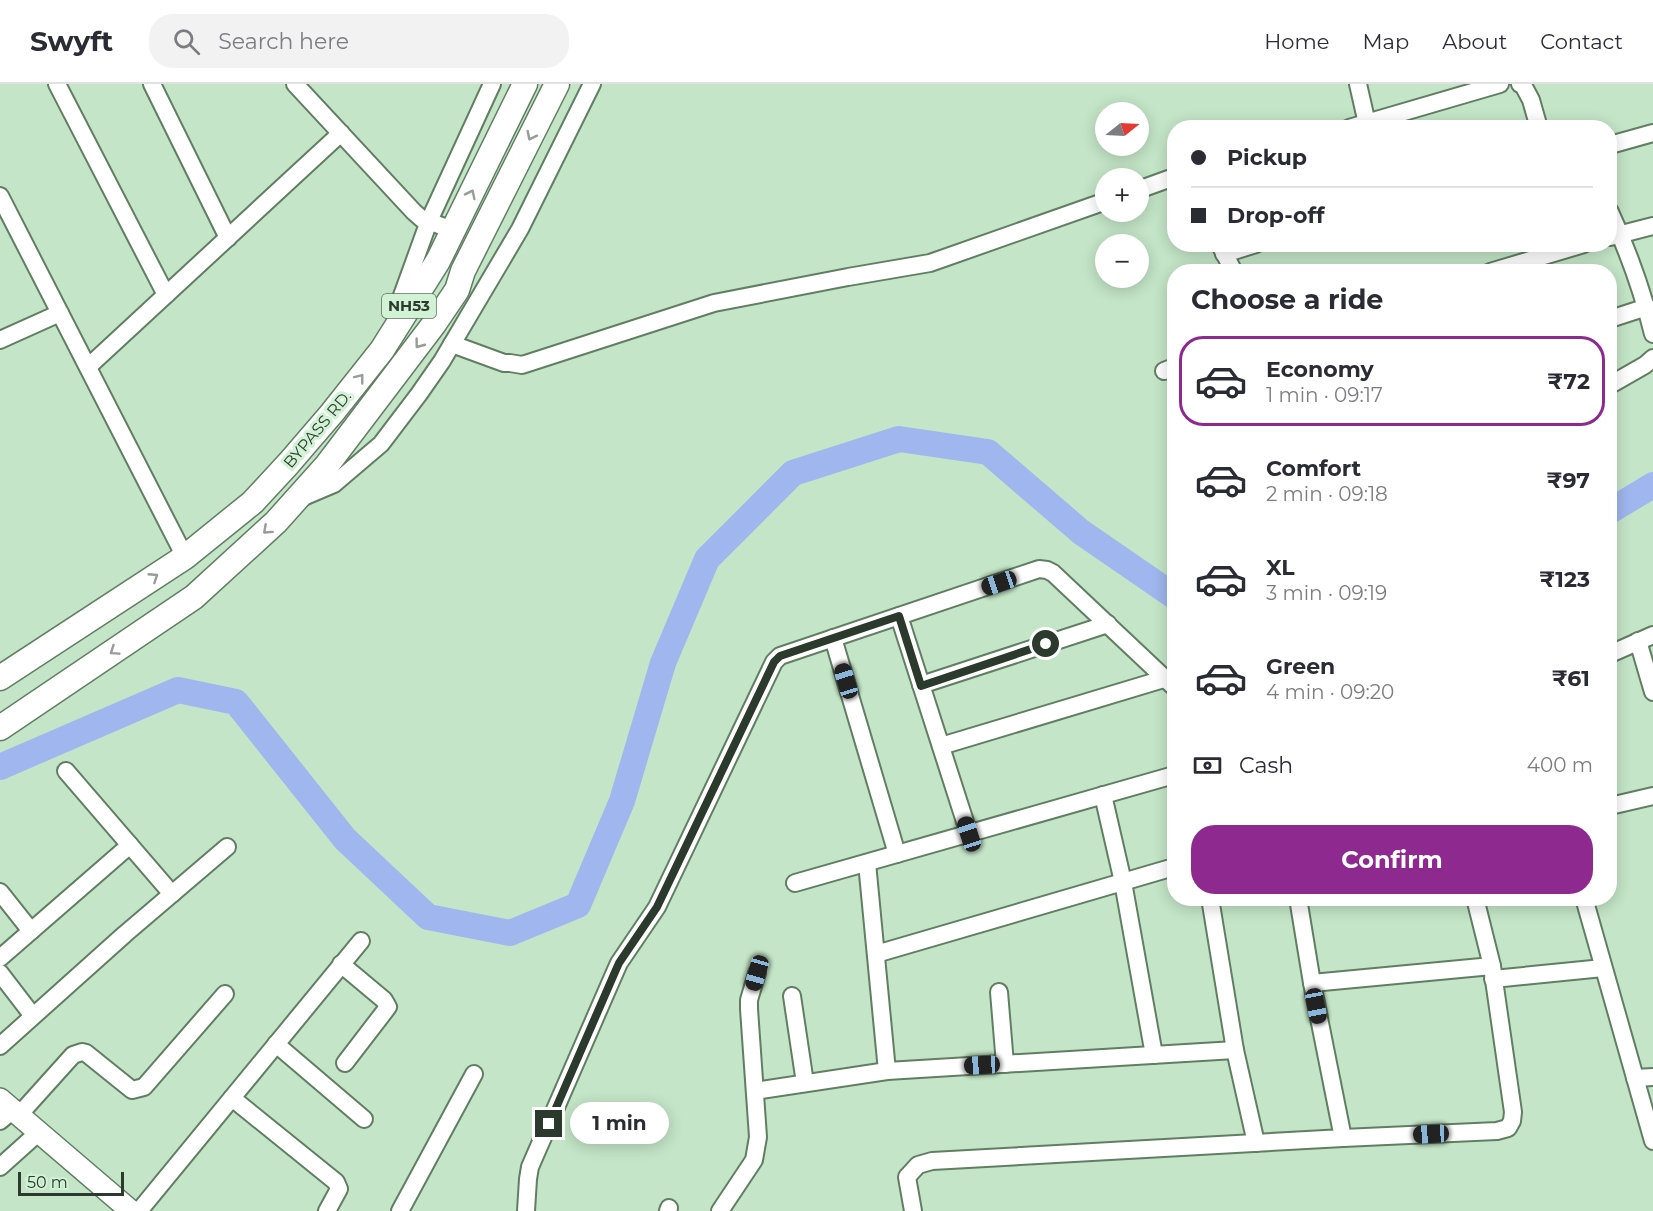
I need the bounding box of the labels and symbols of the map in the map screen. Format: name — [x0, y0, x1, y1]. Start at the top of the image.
north arrow — [1095, 102, 1149, 156]
one-way arrow — [527, 130, 538, 141]
one-way arrow — [463, 189, 475, 200]
road number: NH53 — [382, 294, 436, 318]
one-way arrow — [415, 338, 426, 349]
one-way arrow — [352, 374, 363, 385]
street label: BYPASS RD. — [279, 387, 355, 472]
one-way arrow — [263, 523, 274, 534]
car — [979, 569, 1019, 597]
one-way arrow — [148, 573, 159, 584]
route start — [1032, 630, 1059, 657]
one-way arrow — [110, 644, 121, 655]
car — [832, 661, 860, 701]
car — [955, 814, 983, 854]
car — [743, 953, 771, 993]
car — [1304, 987, 1328, 1025]
car — [964, 1055, 1000, 1075]
callout: 1 min — [570, 1103, 669, 1145]
route end — [535, 1110, 562, 1137]
car — [1413, 1124, 1449, 1144]
scale bar — [18, 1169, 124, 1196]

